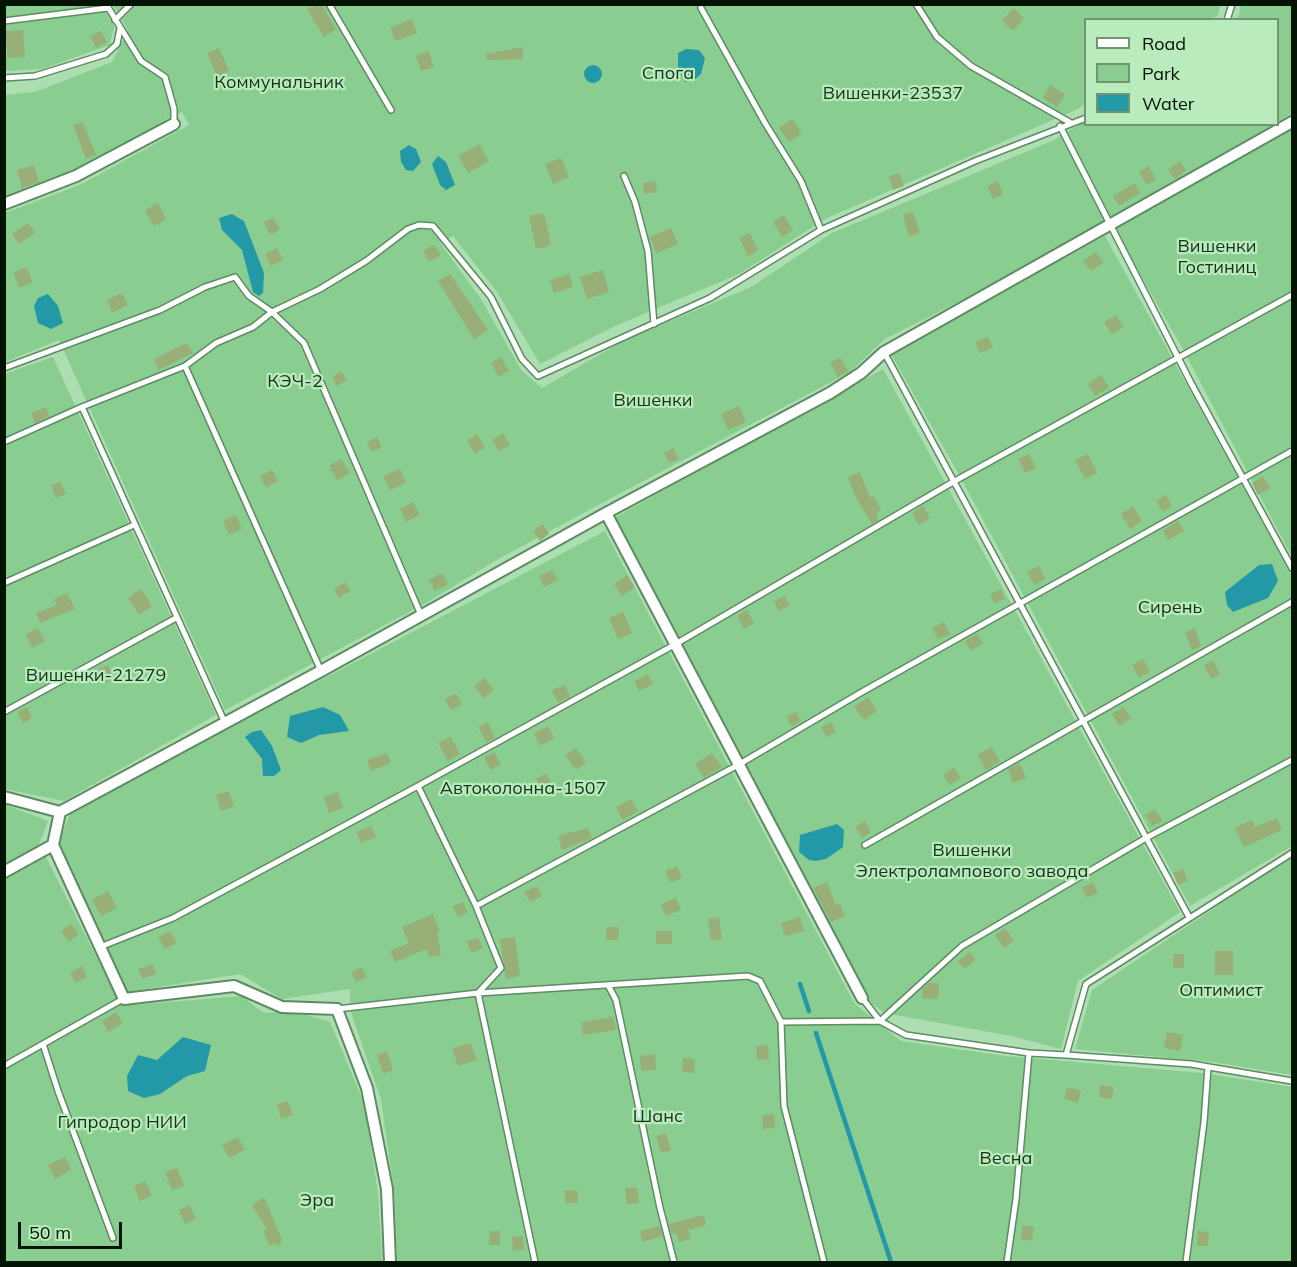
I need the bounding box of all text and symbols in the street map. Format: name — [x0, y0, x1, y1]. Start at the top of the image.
legend — [1084, 18, 1279, 126]
text: Road — [1142, 32, 1186, 55]
text: Park — [1142, 62, 1180, 85]
park label: Спога — [642, 63, 694, 85]
park label: Коммунальник — [214, 72, 344, 94]
park label: Вишенки-23537 — [823, 83, 963, 105]
text: Water — [1142, 92, 1194, 115]
park label: Вишенки Гостиниц — [1178, 236, 1256, 278]
park label: КЭЧ-2 — [267, 371, 323, 393]
park label: Вишенки — [614, 390, 692, 412]
park label: Сирень — [1138, 597, 1202, 619]
park label: Вишенки-21279 — [26, 665, 166, 687]
park label: Автоколонна-1507 — [440, 778, 606, 800]
park label: Вишенки Электролампового завода — [856, 840, 1088, 882]
park label: Оптимист — [1179, 980, 1263, 1002]
park label: Шанс — [633, 1106, 683, 1128]
park label: Гипродор НИИ — [57, 1112, 187, 1134]
park label: Весна — [979, 1148, 1033, 1170]
park label: Эра — [300, 1190, 334, 1212]
scale bar — [21, 1210, 124, 1248]
text: 50 m — [29, 1221, 71, 1244]

